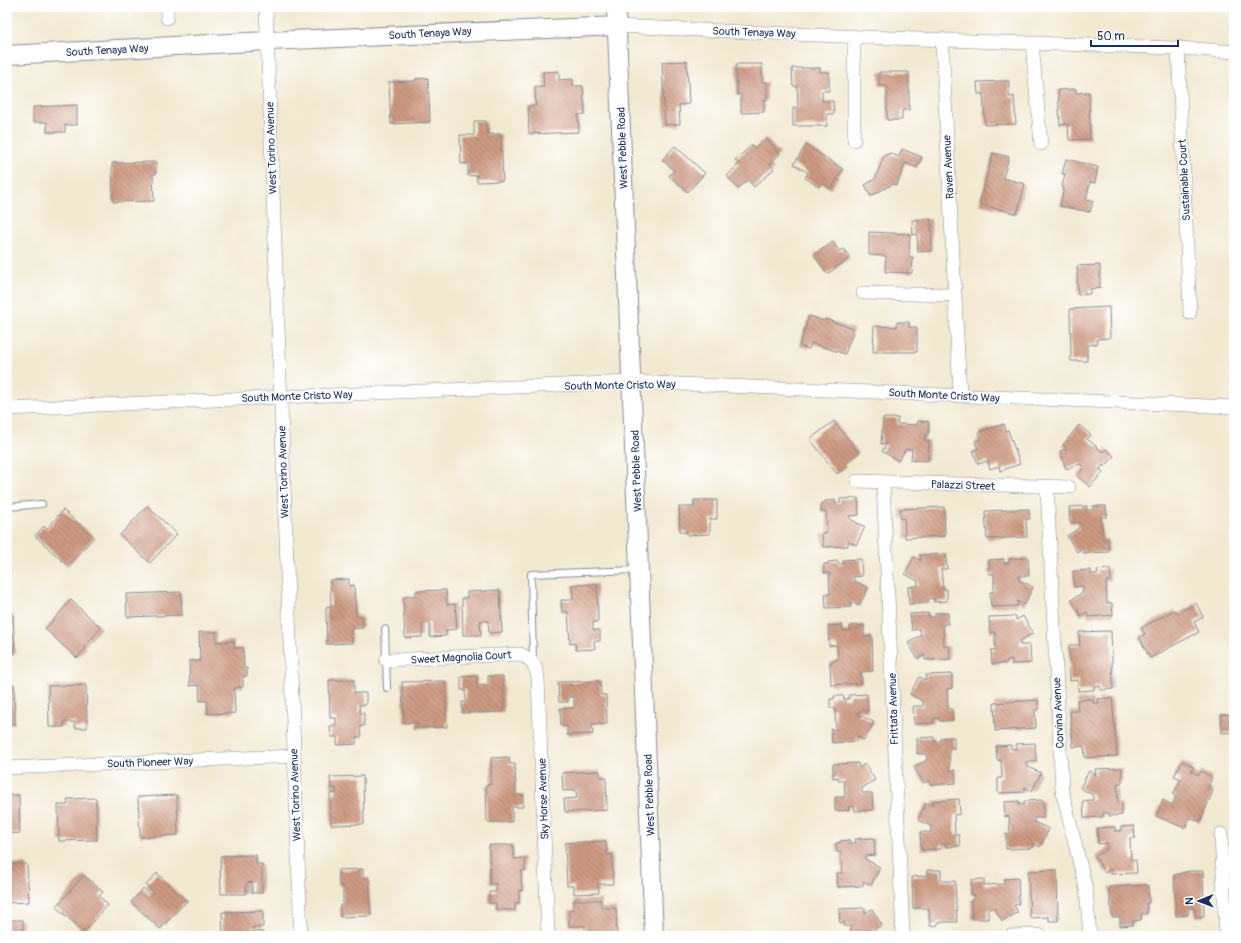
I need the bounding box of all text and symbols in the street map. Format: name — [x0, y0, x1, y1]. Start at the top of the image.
scale bar — [1091, 22, 1178, 48]
street label: South Tenaya Way — [388, 25, 472, 42]
street label: South Tenaya Way — [712, 25, 796, 40]
text: 50 m — [1097, 29, 1125, 44]
street label: South Tenaya Way — [65, 42, 149, 59]
street label: West Torino Avenue — [263, 101, 280, 194]
street label: West Pebble Road — [615, 107, 630, 189]
street label: Raven Avenue — [940, 134, 957, 199]
street label: Sustainable Court — [1176, 138, 1193, 221]
street label: South Monte Cristo Way — [564, 378, 676, 393]
street label: South Monte Cristo Way — [888, 386, 1000, 405]
street label: South Monte Cristo Way — [241, 388, 353, 405]
street label: West Torino Avenue — [275, 425, 292, 518]
street label: West Pebble Road — [629, 430, 644, 512]
street label: Palazzi Street — [931, 478, 996, 493]
street label: Sweet Magnolia Court — [410, 648, 512, 667]
street label: Frittata Avenue — [886, 672, 901, 745]
street label: Corvina Avenue — [1050, 677, 1067, 749]
street label: West Torino Avenue — [287, 748, 304, 841]
street label: South Pioneer Way — [107, 754, 194, 771]
street label: West Pebble Road — [642, 754, 657, 836]
street label: Sky Horse Avenue — [536, 757, 551, 840]
north arrow — [1179, 881, 1219, 921]
text: N — [1183, 897, 1196, 905]

